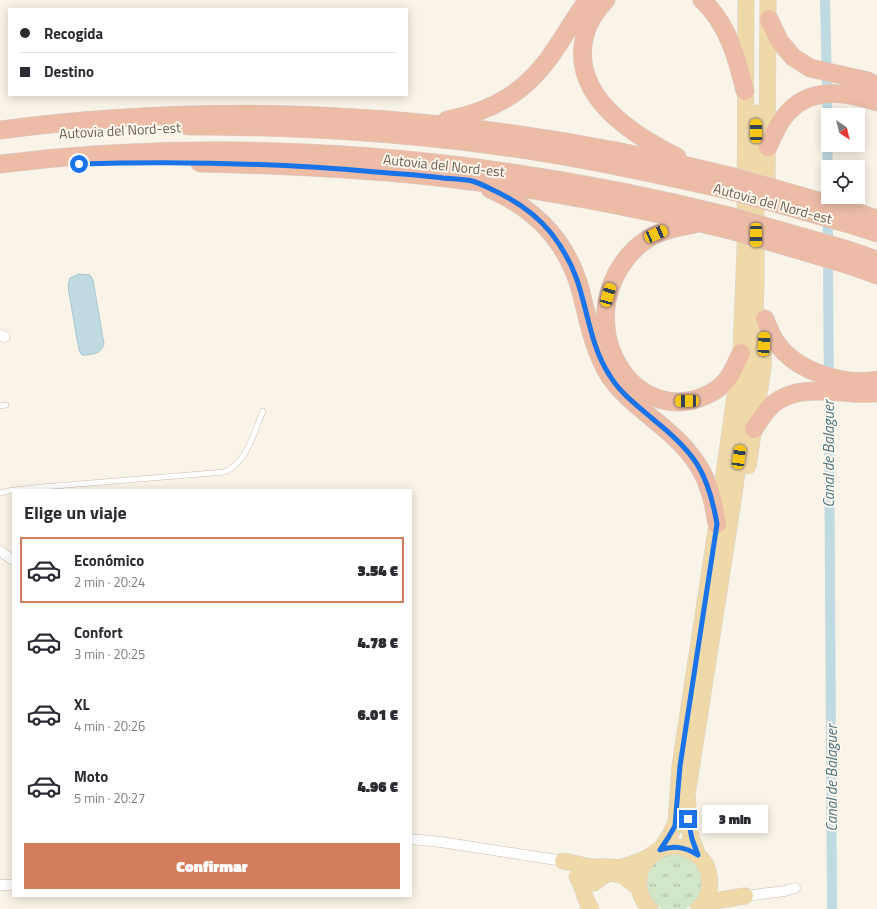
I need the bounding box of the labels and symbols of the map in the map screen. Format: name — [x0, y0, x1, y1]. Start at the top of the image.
north arrow — [821, 108, 865, 152]
street label: Autovia del Nord-est — [58, 116, 182, 144]
car — [750, 119, 762, 143]
street label: Autovia del Nord-est — [382, 148, 506, 182]
route start — [70, 155, 88, 173]
street label: Autovia del Nord-est — [711, 177, 835, 229]
car — [750, 223, 762, 247]
car — [643, 224, 669, 244]
car — [599, 282, 617, 308]
car — [757, 332, 771, 356]
car — [675, 395, 699, 407]
water label: Canal de Balaguer — [817, 398, 840, 508]
car — [731, 444, 747, 470]
water label: Canal de Balaguer — [820, 722, 843, 832]
callout: 3 min — [702, 805, 768, 833]
route end — [679, 810, 697, 828]

